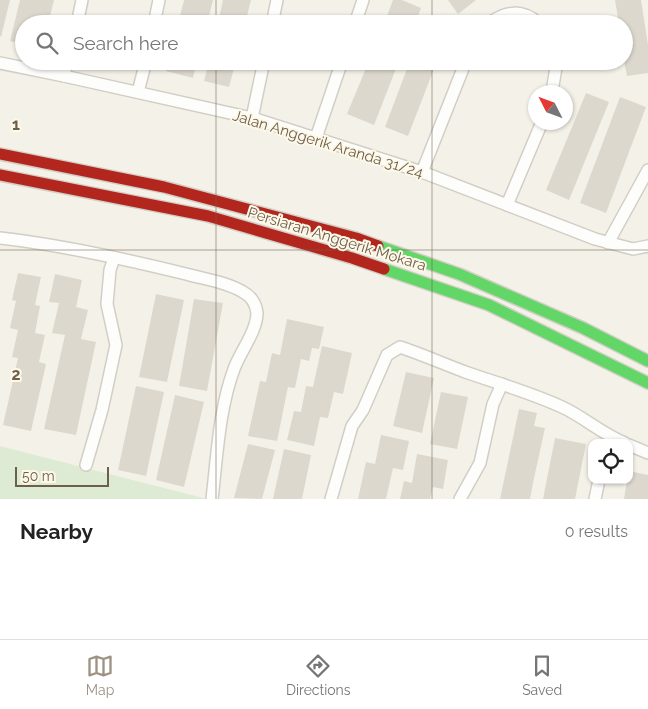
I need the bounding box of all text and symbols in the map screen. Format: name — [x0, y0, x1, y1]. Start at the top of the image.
search box — [15, 15, 633, 70]
icon: search — [33, 29, 61, 57]
text: Search here — [73, 32, 179, 54]
north arrow — [528, 85, 573, 130]
street label: Jalan Anggerik Aranda 31/24 — [230, 106, 426, 182]
text: 1 — [12, 115, 20, 134]
street label: Persiaran Anggerik Mokara — [246, 203, 428, 275]
text: 2 — [11, 365, 21, 384]
map controls — [588, 439, 633, 484]
button: locate — [588, 439, 633, 484]
scale bar — [15, 464, 109, 487]
text: 50 m — [22, 468, 55, 484]
text: Nearby — [20, 519, 93, 544]
text: 0 results — [565, 522, 628, 541]
tab: Map — [86, 652, 114, 698]
tab: Directions — [286, 652, 351, 698]
tab: Saved — [522, 652, 562, 698]

